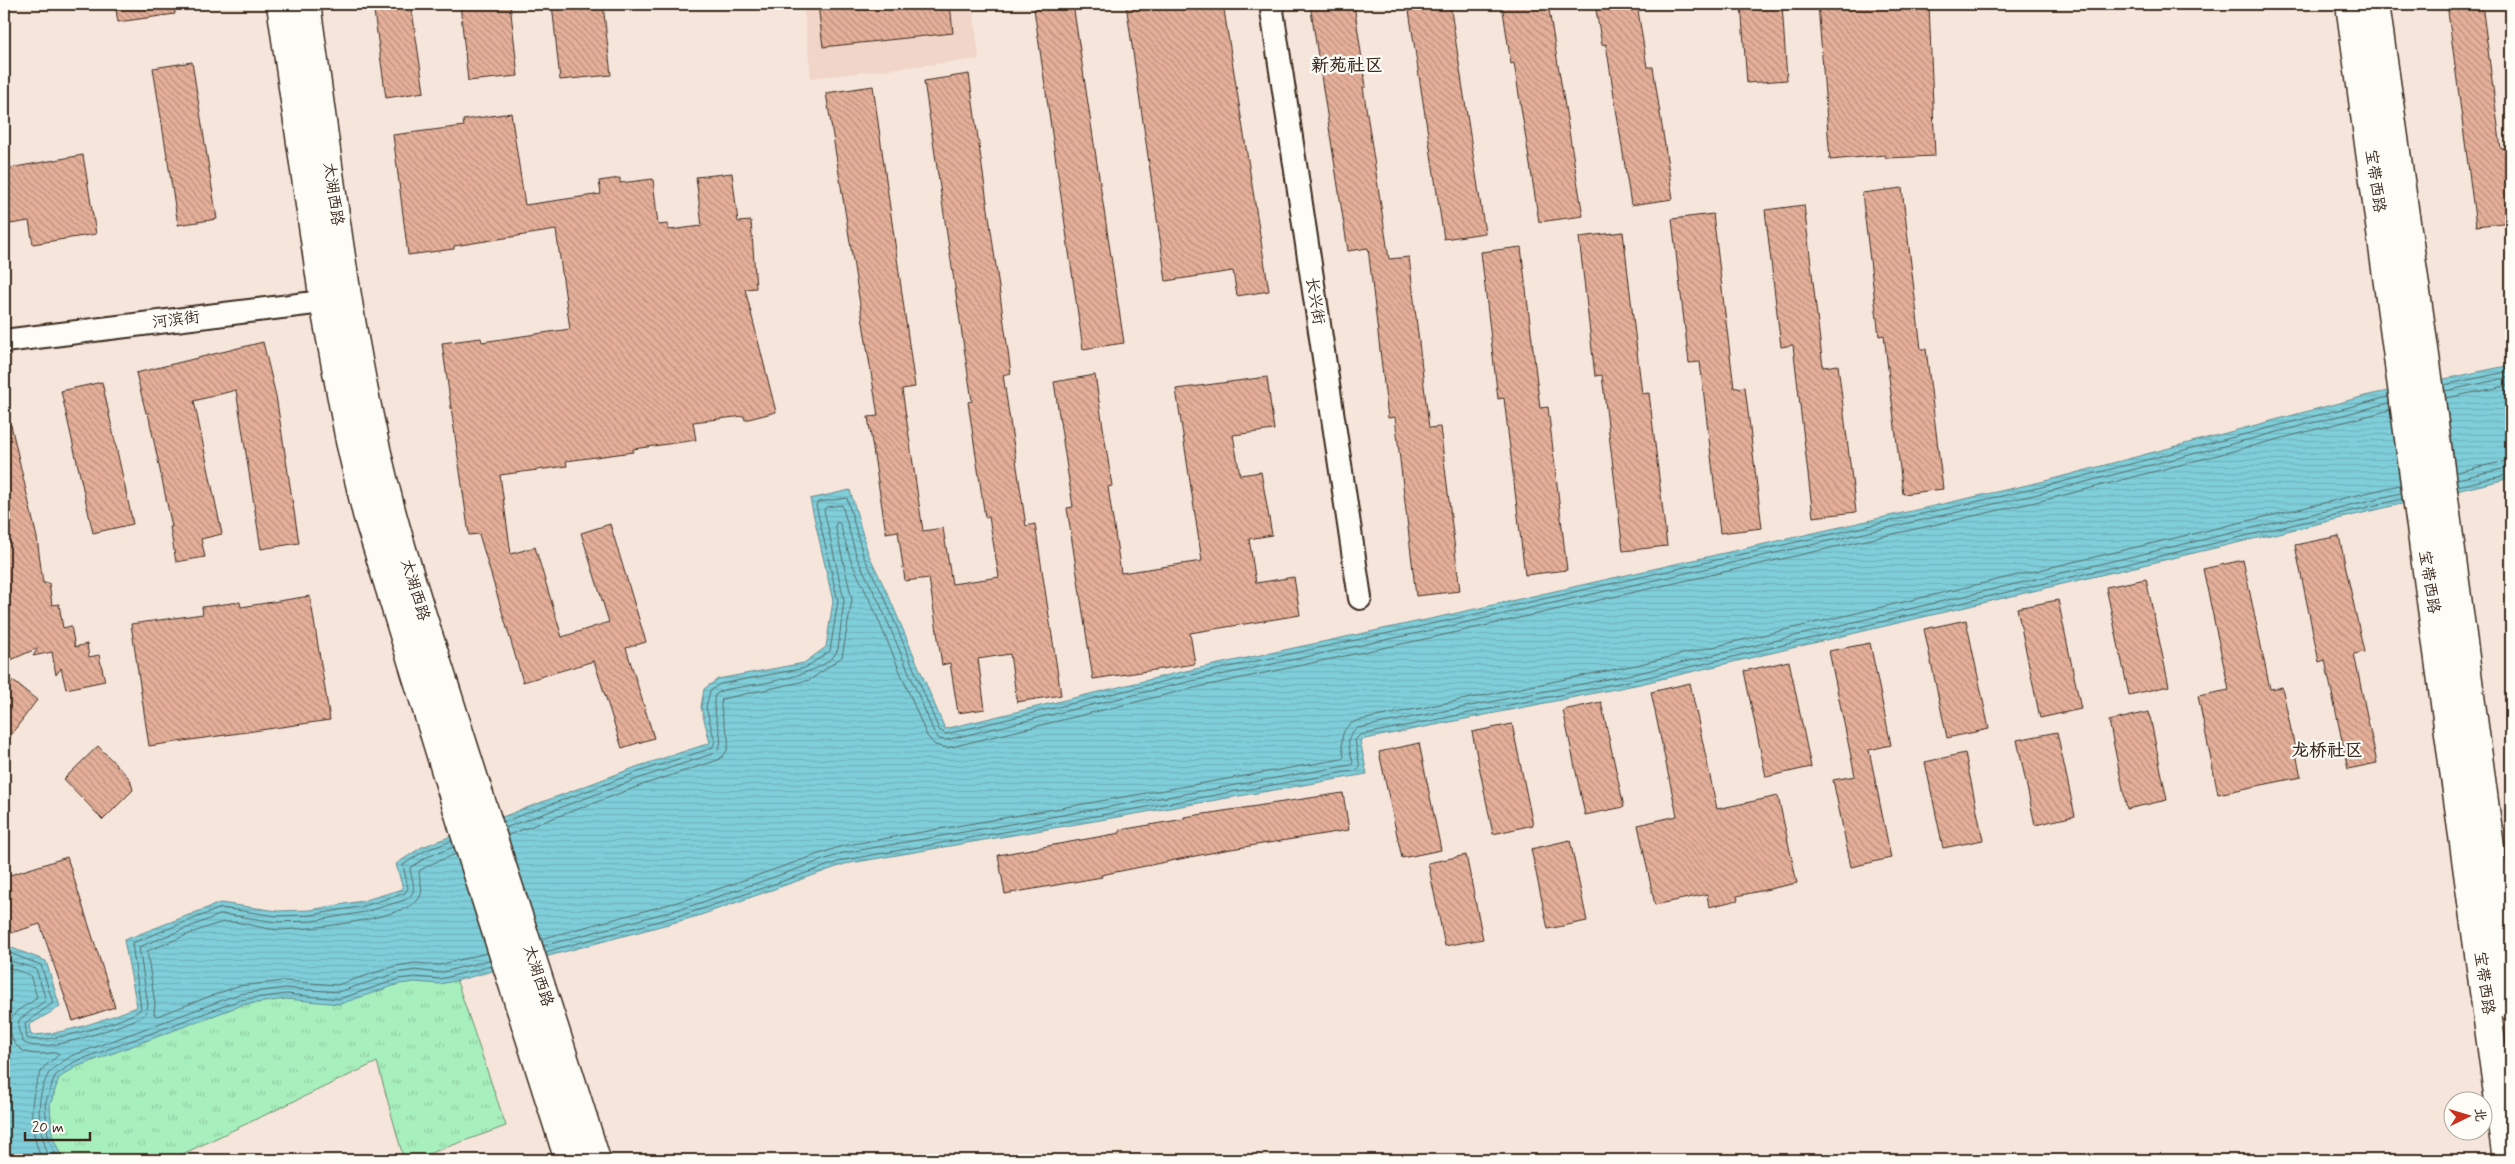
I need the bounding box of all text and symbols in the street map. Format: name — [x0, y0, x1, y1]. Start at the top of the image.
district label: 新苑社区 — [1311, 54, 1383, 78]
street label: 宝带西路 — [2360, 148, 2390, 214]
street label: 太湖西路 — [318, 161, 348, 227]
street label: 长兴街 — [1301, 276, 1329, 326]
street label: 河滨街 — [151, 307, 201, 333]
street label: 宝带西路 — [2414, 549, 2444, 615]
street label: 太湖西路 — [396, 556, 434, 624]
district label: 龙桥社区 — [2291, 739, 2363, 763]
street label: 太湖西路 — [518, 942, 558, 1010]
street label: 宝带西路 — [2469, 950, 2499, 1016]
north arrow — [2442, 1092, 2492, 1142]
text: 北 — [2470, 1107, 2490, 1123]
scale bar — [25, 1109, 90, 1141]
text: 20 m — [32, 1118, 64, 1138]

